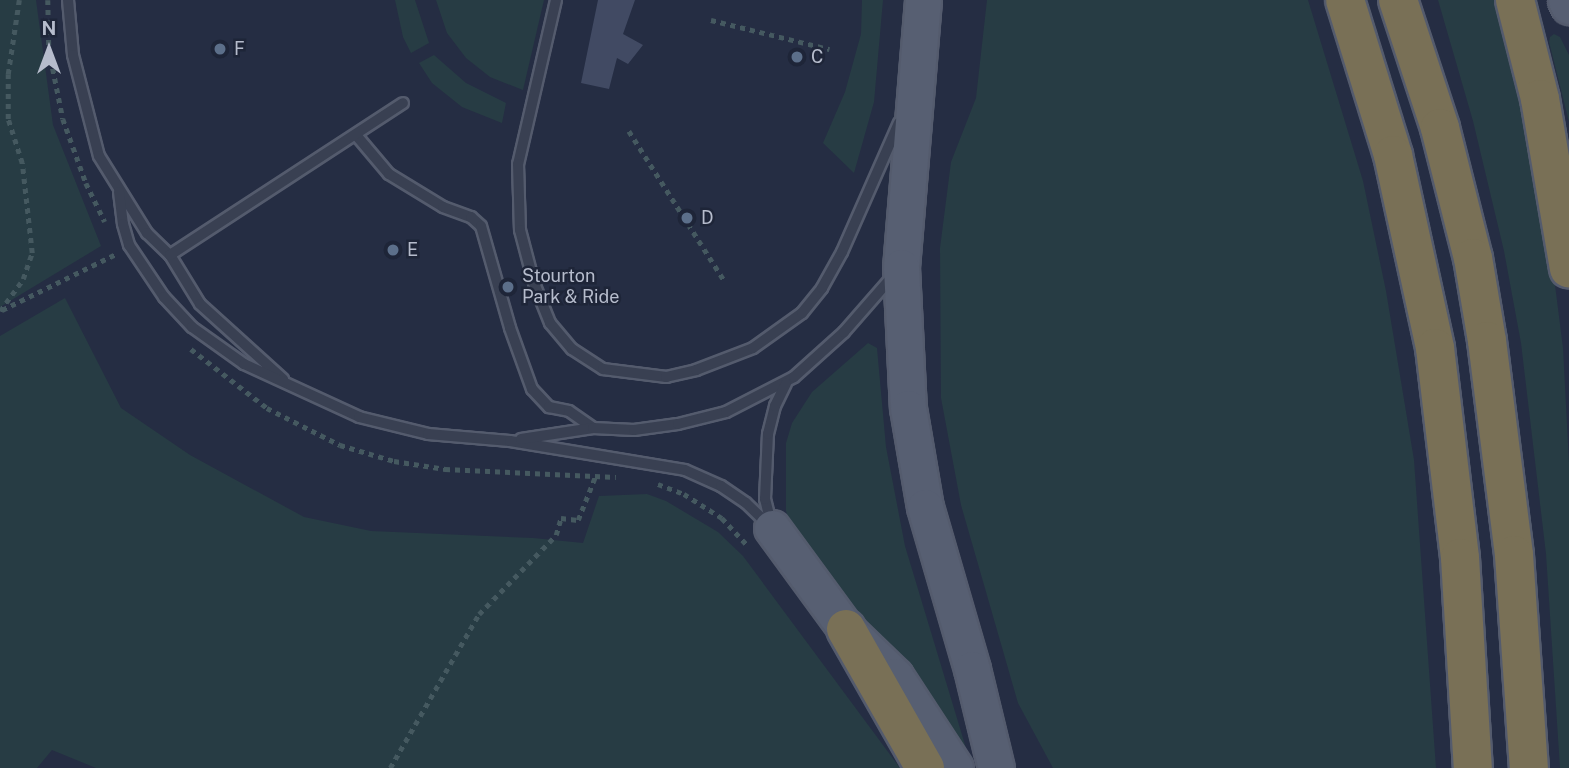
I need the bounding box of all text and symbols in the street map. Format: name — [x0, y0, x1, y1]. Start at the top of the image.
north arrow — [14, 14, 84, 84]
text: N — [42, 17, 56, 39]
place label: F — [234, 38, 245, 60]
marker: F — [212, 41, 228, 57]
place label: C — [811, 46, 823, 68]
marker: C — [789, 49, 805, 65]
place label: D — [701, 207, 713, 229]
marker: D — [679, 210, 695, 226]
place label: E — [407, 239, 418, 261]
marker: E — [385, 242, 401, 258]
place label: Stourton Park & Ride — [522, 266, 619, 308]
marker: Stourton Park & Ride — [500, 279, 516, 295]

